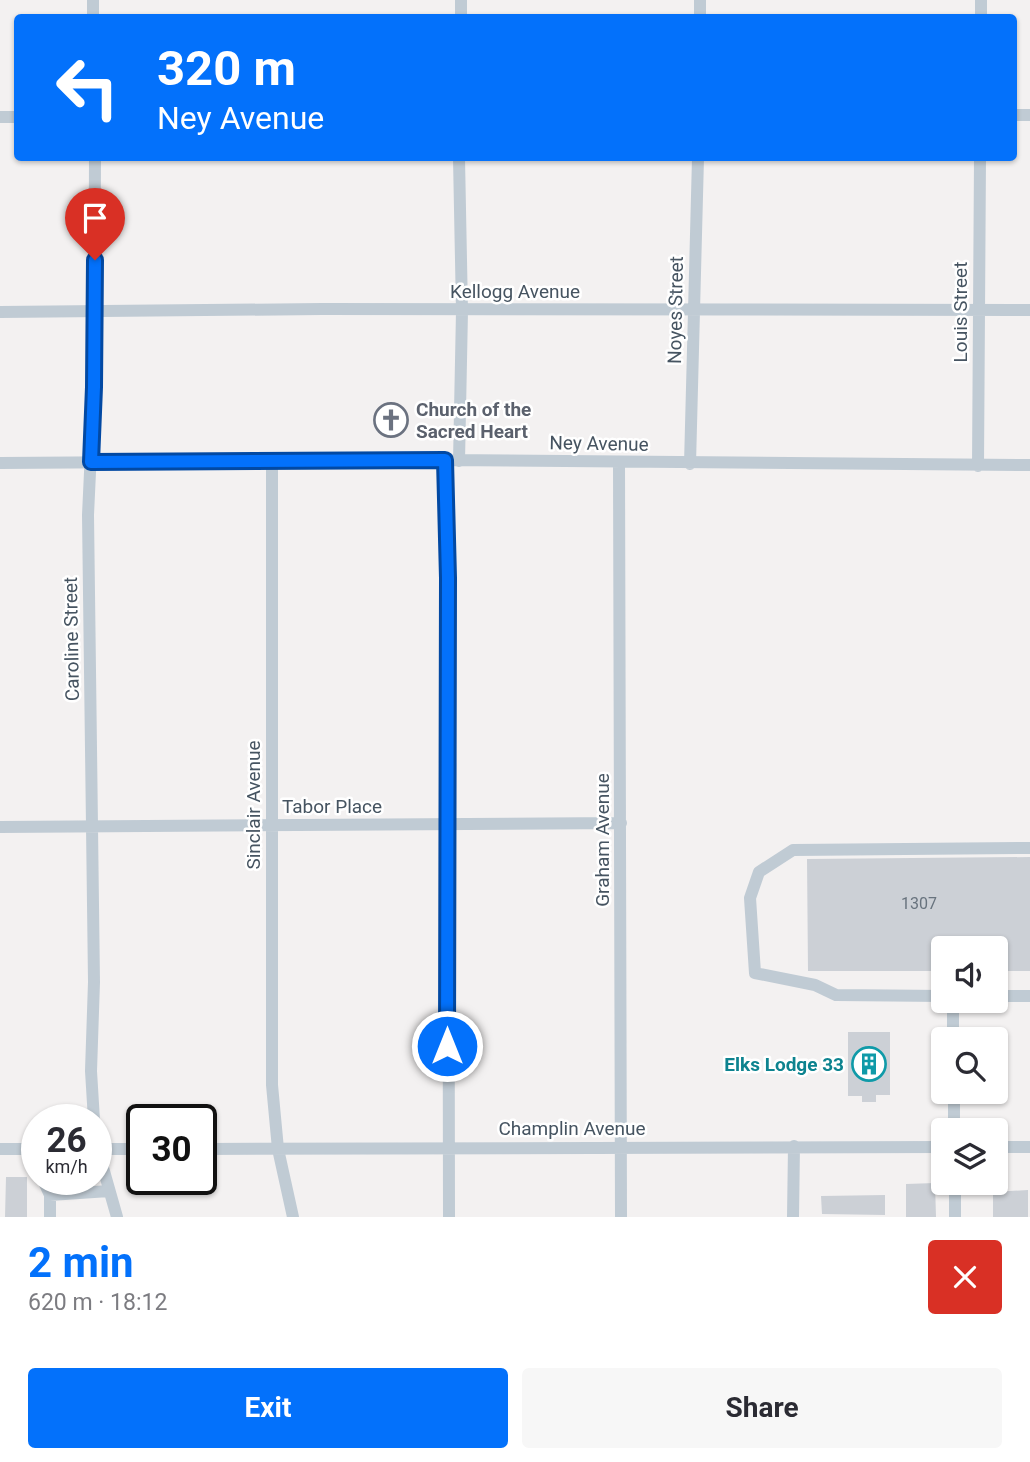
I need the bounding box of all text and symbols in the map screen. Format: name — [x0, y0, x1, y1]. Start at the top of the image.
text: 320 m — [157, 40, 296, 97]
icon: left — [42, 42, 133, 133]
text: Ney Avenue — [157, 99, 324, 137]
pin — [65, 188, 125, 260]
icon: arrive — [76, 199, 114, 237]
street label: Noyes Street — [663, 256, 688, 364]
street label: Louis Street — [949, 262, 972, 362]
street label: Kellogg Avenue — [450, 280, 580, 303]
place label: Church of the Sacred Heart — [416, 398, 531, 443]
church icon: Church of the Sacred Heart — [372, 401, 410, 439]
street label: Ney Avenue — [549, 431, 649, 456]
street label: Caroline Street — [59, 577, 84, 701]
street label: Sinclair Avenue — [242, 740, 265, 870]
street label: Graham Avenue — [591, 773, 614, 907]
street label: Tabor Place — [282, 795, 382, 818]
house number: 1307 — [901, 894, 937, 913]
map controls — [931, 936, 1008, 1195]
button: sound — [931, 936, 1008, 1013]
position arrow — [410, 1009, 484, 1083]
button: search — [931, 1027, 1008, 1104]
building icon: Elks Lodge 33 — [850, 1045, 888, 1083]
place label: Elks Lodge 33 — [724, 1053, 844, 1076]
speed limit sign: 30 — [126, 1104, 217, 1195]
street label: Champlin Avenue — [498, 1117, 646, 1140]
button: layers — [931, 1118, 1008, 1195]
text: 26 — [46, 1120, 87, 1161]
text: km/h — [45, 1156, 88, 1177]
text: 2 min — [28, 1238, 134, 1287]
button: close — [928, 1240, 1002, 1314]
text: 620 m · 18:12 — [28, 1289, 167, 1316]
button: Exit — [28, 1368, 508, 1448]
button: Share — [522, 1368, 1002, 1448]

